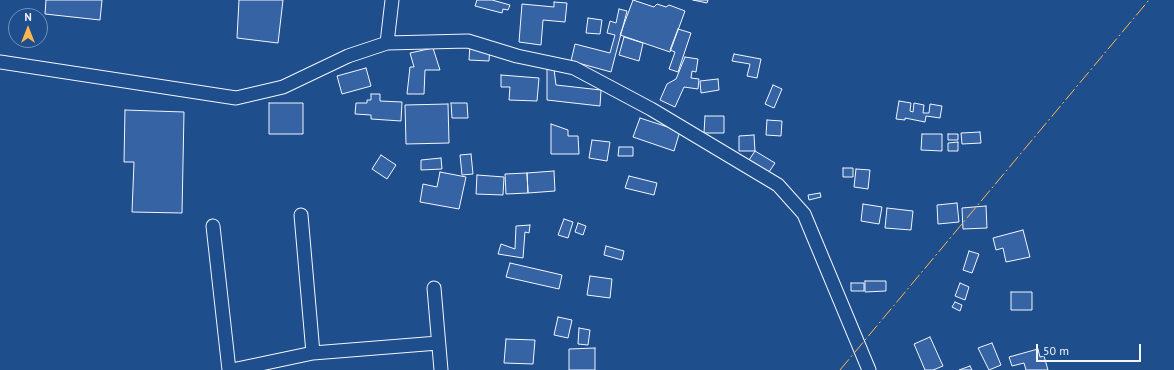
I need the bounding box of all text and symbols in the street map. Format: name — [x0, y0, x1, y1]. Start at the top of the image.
north arrow — [8, 8, 48, 48]
text: N — [24, 10, 32, 24]
scale bar — [1038, 336, 1143, 362]
text: 50 m — [1043, 343, 1069, 358]

